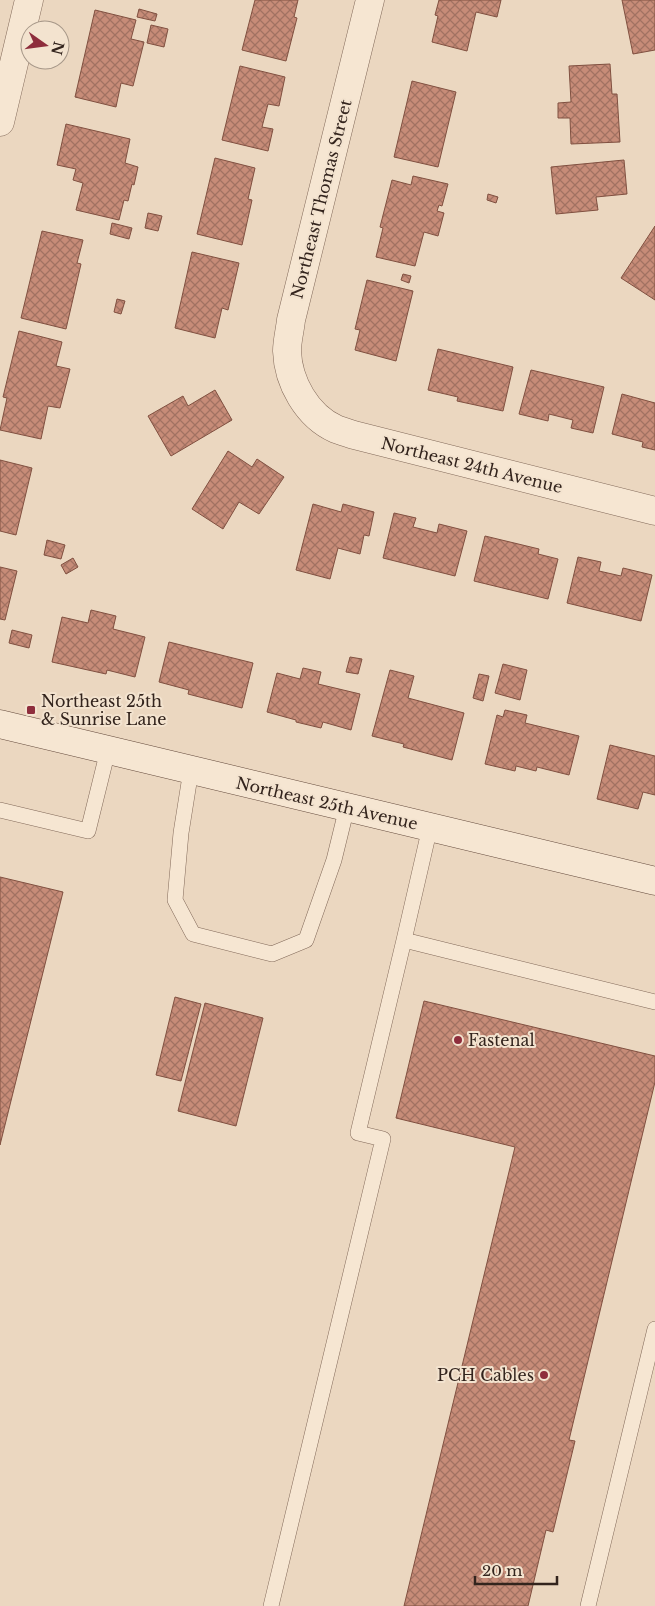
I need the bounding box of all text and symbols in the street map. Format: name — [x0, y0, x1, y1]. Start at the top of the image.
north arrow — [20, 20, 70, 70]
text: N — [47, 40, 68, 57]
street label: Northeast Thomas Street — [287, 97, 355, 301]
street label: Northeast 24th Avenue — [379, 433, 565, 497]
place label: Northeast 25th & Sunrise Lane — [41, 691, 167, 729]
marker: Northeast 25th & Sunrise Lane — [25, 704, 37, 716]
street label: Northeast 25th Avenue — [234, 772, 420, 834]
place label: Fastenal — [468, 1030, 535, 1050]
marker: Fastenal — [452, 1034, 464, 1046]
place label: PCH Cables — [437, 1365, 534, 1385]
marker: PCH Cables — [538, 1369, 550, 1381]
scale bar — [475, 1554, 558, 1586]
text: 20 m — [482, 1561, 522, 1580]

